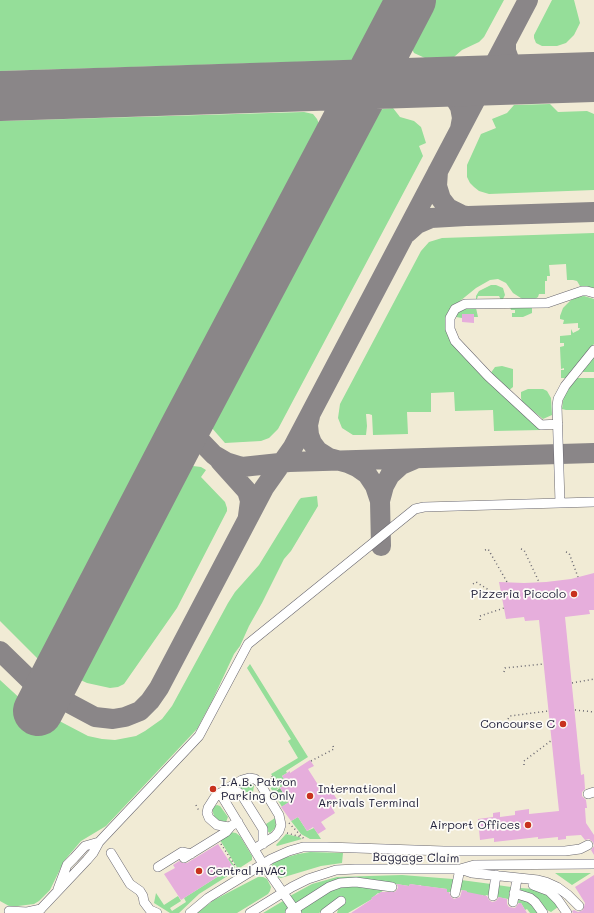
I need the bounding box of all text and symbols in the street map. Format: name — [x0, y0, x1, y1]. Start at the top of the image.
place label: Pizzeria Piccolo — [471, 587, 566, 601]
marker: Pizzeria Piccolo — [569, 589, 579, 599]
place label: Concourse C — [480, 717, 555, 731]
marker: Concourse C — [558, 719, 568, 729]
place label: I.A.B. Patron Parking Only — [221, 775, 296, 803]
place label: International Arrivals Terminal — [318, 782, 419, 810]
marker: I.A.B. Patron Parking Only — [208, 784, 218, 794]
marker: International Arrivals Terminal — [305, 791, 315, 801]
place label: Airport Offices — [430, 818, 520, 832]
marker: Airport Offices — [523, 820, 533, 830]
street label: Baggage Claim — [372, 850, 460, 866]
place label: Central HVAC — [207, 864, 286, 878]
marker: Central HVAC — [194, 866, 204, 876]

